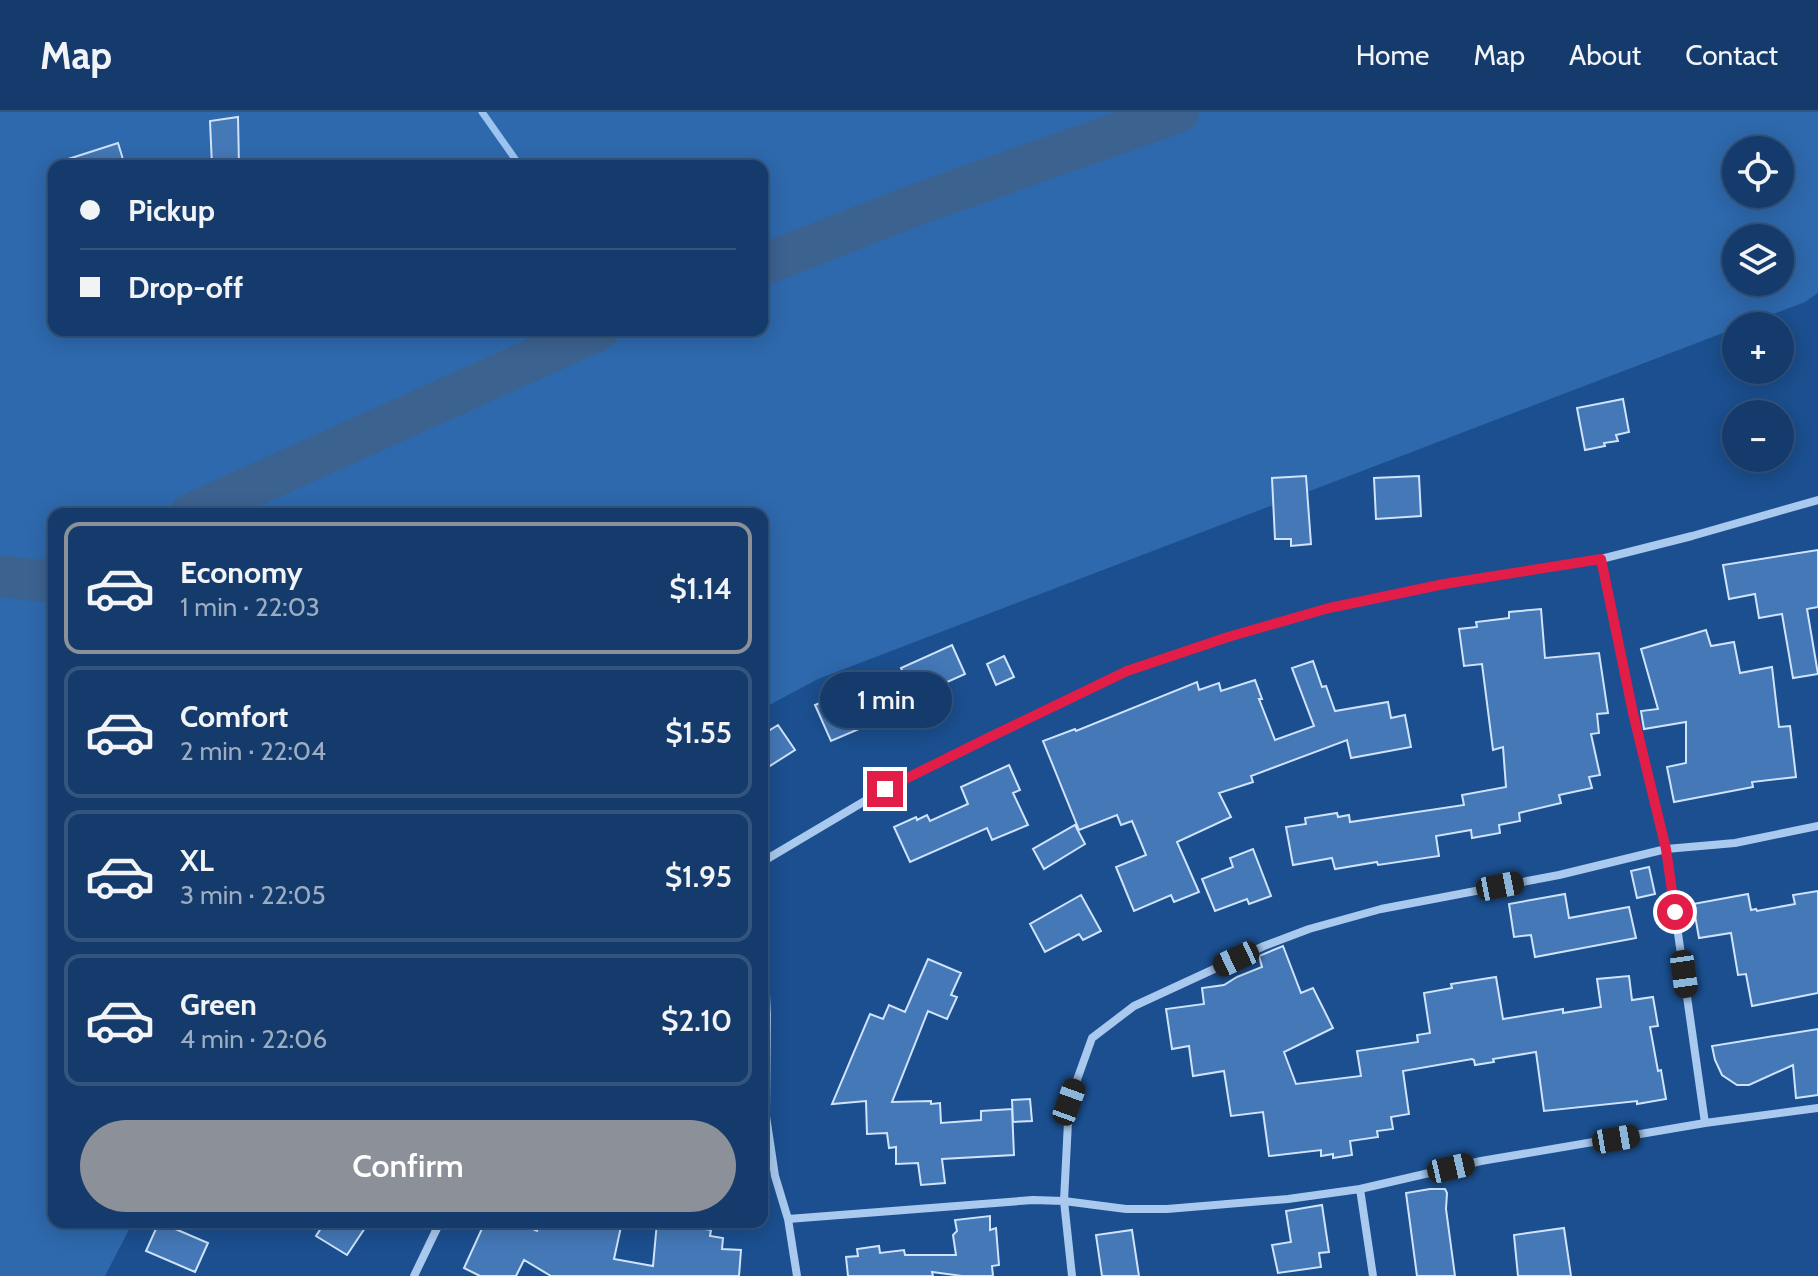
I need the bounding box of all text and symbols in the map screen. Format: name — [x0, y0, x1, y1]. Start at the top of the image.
text: Map — [40, 32, 112, 79]
text: Home — [1356, 38, 1429, 72]
text: Map — [1473, 38, 1525, 72]
text: About — [1569, 38, 1641, 72]
text: Contact — [1685, 38, 1778, 72]
map controls — [1722, 136, 1794, 472]
button: locate — [1722, 136, 1794, 208]
text: Pickup — [128, 192, 215, 229]
button: layers — [1722, 224, 1794, 296]
text: Drop-off — [128, 269, 243, 306]
button: + — [1722, 312, 1794, 384]
button: − — [1722, 400, 1794, 472]
icon: car — [84, 552, 156, 624]
text: Economy — [180, 554, 303, 591]
text: $1.14 — [669, 570, 732, 607]
text: 1 min · 22:03 — [180, 591, 320, 623]
callout: 1 min — [819, 673, 951, 729]
text: 1 min — [857, 684, 915, 716]
icon: car — [84, 696, 156, 768]
text: Comfort — [180, 698, 288, 735]
text: $1.55 — [665, 714, 732, 751]
text: 2 min · 22:04 — [180, 735, 326, 767]
route end — [867, 771, 903, 807]
icon: car — [84, 840, 156, 912]
text: XL — [180, 842, 214, 879]
text: $1.95 — [665, 858, 732, 895]
car — [1474, 870, 1526, 902]
text: 3 min · 22:05 — [180, 879, 326, 911]
route start — [1657, 894, 1693, 930]
car — [1209, 938, 1263, 980]
car — [1669, 949, 1699, 999]
icon: car — [84, 984, 156, 1056]
text: Green — [180, 986, 257, 1023]
text: $2.10 — [661, 1002, 732, 1039]
text: 4 min · 22:06 — [180, 1023, 327, 1055]
car — [1050, 1075, 1088, 1129]
button: Confirm — [80, 1120, 736, 1212]
car — [1590, 1123, 1642, 1155]
car — [1425, 1151, 1477, 1185]

